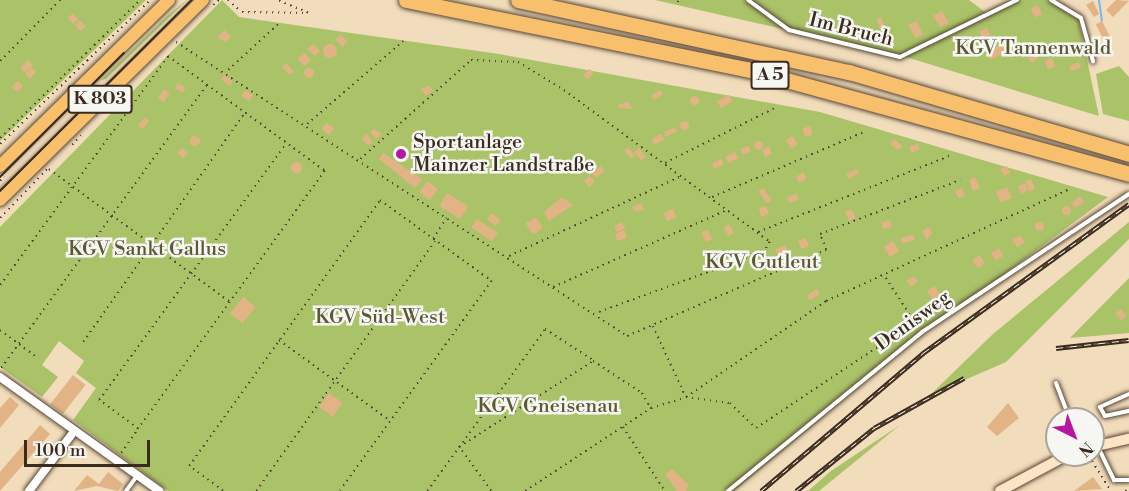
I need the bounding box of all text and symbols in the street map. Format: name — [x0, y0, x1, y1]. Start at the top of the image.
street label: Im Bruch — [807, 8, 895, 52]
park label: KGV Tannenwald — [955, 36, 1111, 60]
road number: A 5 — [750, 60, 790, 90]
road number: K 803 — [67, 84, 133, 114]
place label: Sportanlage Mainzer Landstraße — [413, 130, 594, 177]
marker: Sportanlage Mainzer Landstraße — [394, 147, 408, 161]
park label: KGV Sankt Gallus — [68, 237, 226, 261]
park label: KGV Gutleut — [705, 250, 819, 274]
street label: Denisweg — [871, 286, 955, 356]
park label: KGV Süd-West — [315, 305, 445, 329]
park label: KGV Gneisenau — [477, 394, 619, 418]
north arrow — [1045, 407, 1105, 467]
scale bar — [27, 428, 153, 466]
text: N — [1074, 437, 1097, 461]
text: 100 m — [35, 439, 86, 462]

